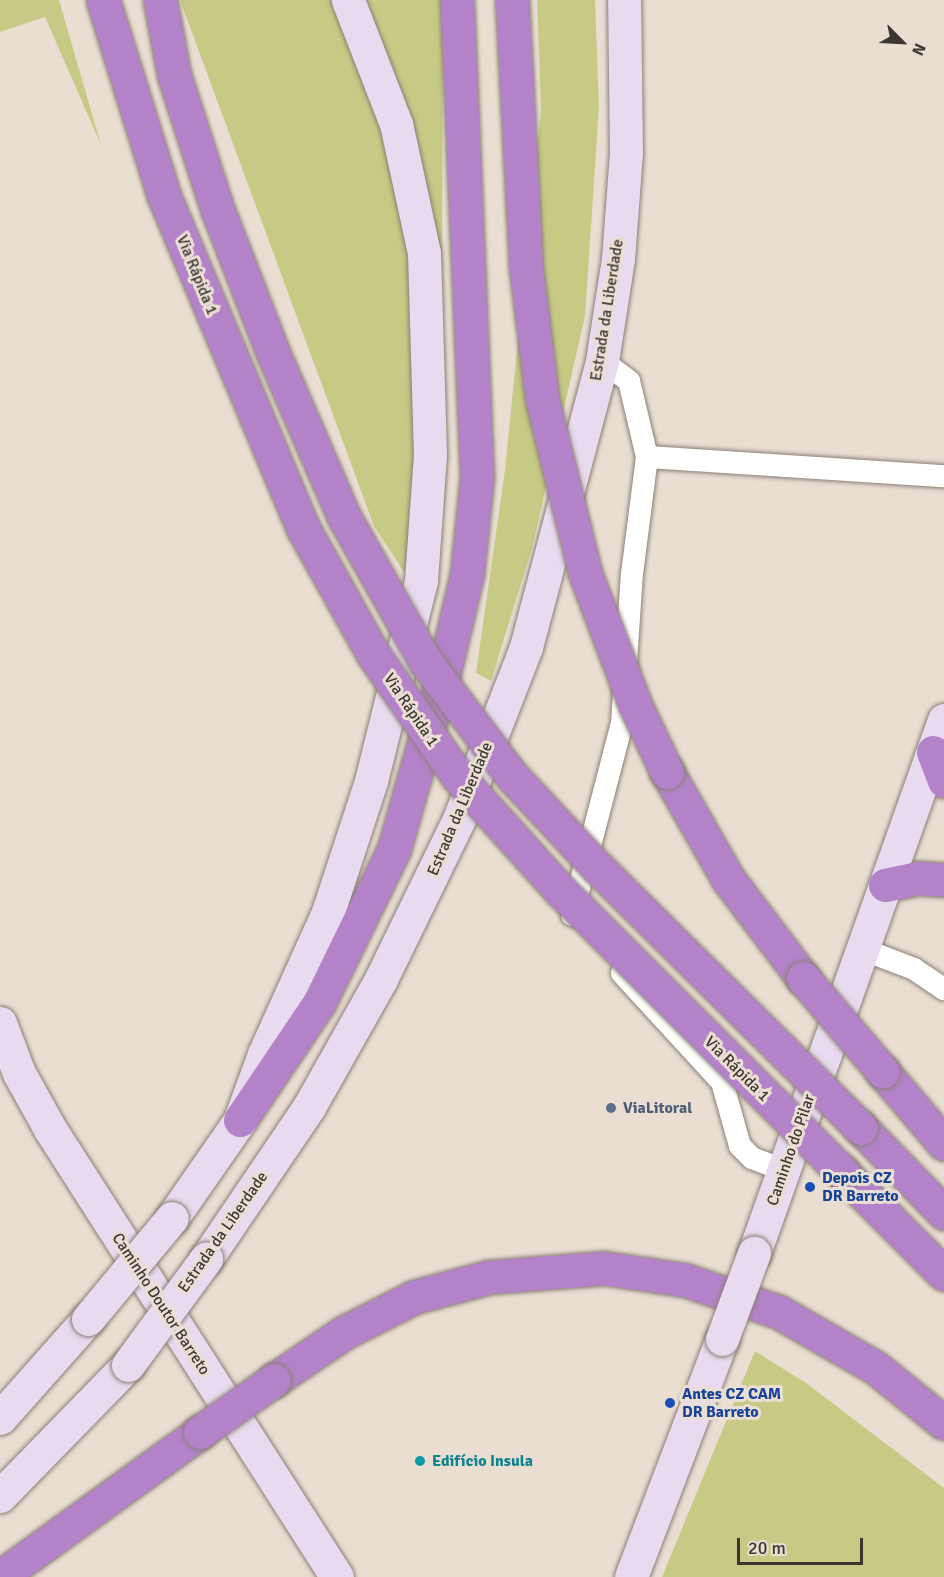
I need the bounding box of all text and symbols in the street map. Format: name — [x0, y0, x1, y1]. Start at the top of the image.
north arrow — [872, 12, 932, 72]
text: N — [907, 40, 930, 58]
street label: Via Rápida 1 — [172, 232, 222, 318]
street label: Estrada da Liberdade — [586, 238, 628, 382]
street label: Via Rápida 1 — [379, 670, 443, 750]
street label: Estrada da Liberdade — [423, 739, 497, 879]
street label: Via Rápida 1 — [700, 1032, 774, 1106]
street label: Caminho do Pilar — [763, 1092, 819, 1208]
place label: ViaLitoral — [623, 1098, 692, 1118]
marker: ViaLitoral — [604, 1101, 618, 1115]
street label: Estrada da Liberdade — [174, 1168, 272, 1296]
place label: Depois CZ DR Barreto — [822, 1168, 899, 1206]
marker: Depois CZ DR Barreto — [803, 1180, 817, 1194]
street label: Caminho Doutor Barreto — [108, 1229, 214, 1379]
place label: Antes CZ CAM DR Barreto — [682, 1384, 781, 1422]
marker: Antes CZ CAM DR Barreto — [663, 1396, 677, 1410]
place label: Edifício Insula — [432, 1451, 533, 1471]
marker: Edifício Insula — [413, 1454, 427, 1468]
scale bar — [740, 1526, 866, 1564]
text: 20 m — [748, 1537, 786, 1559]

